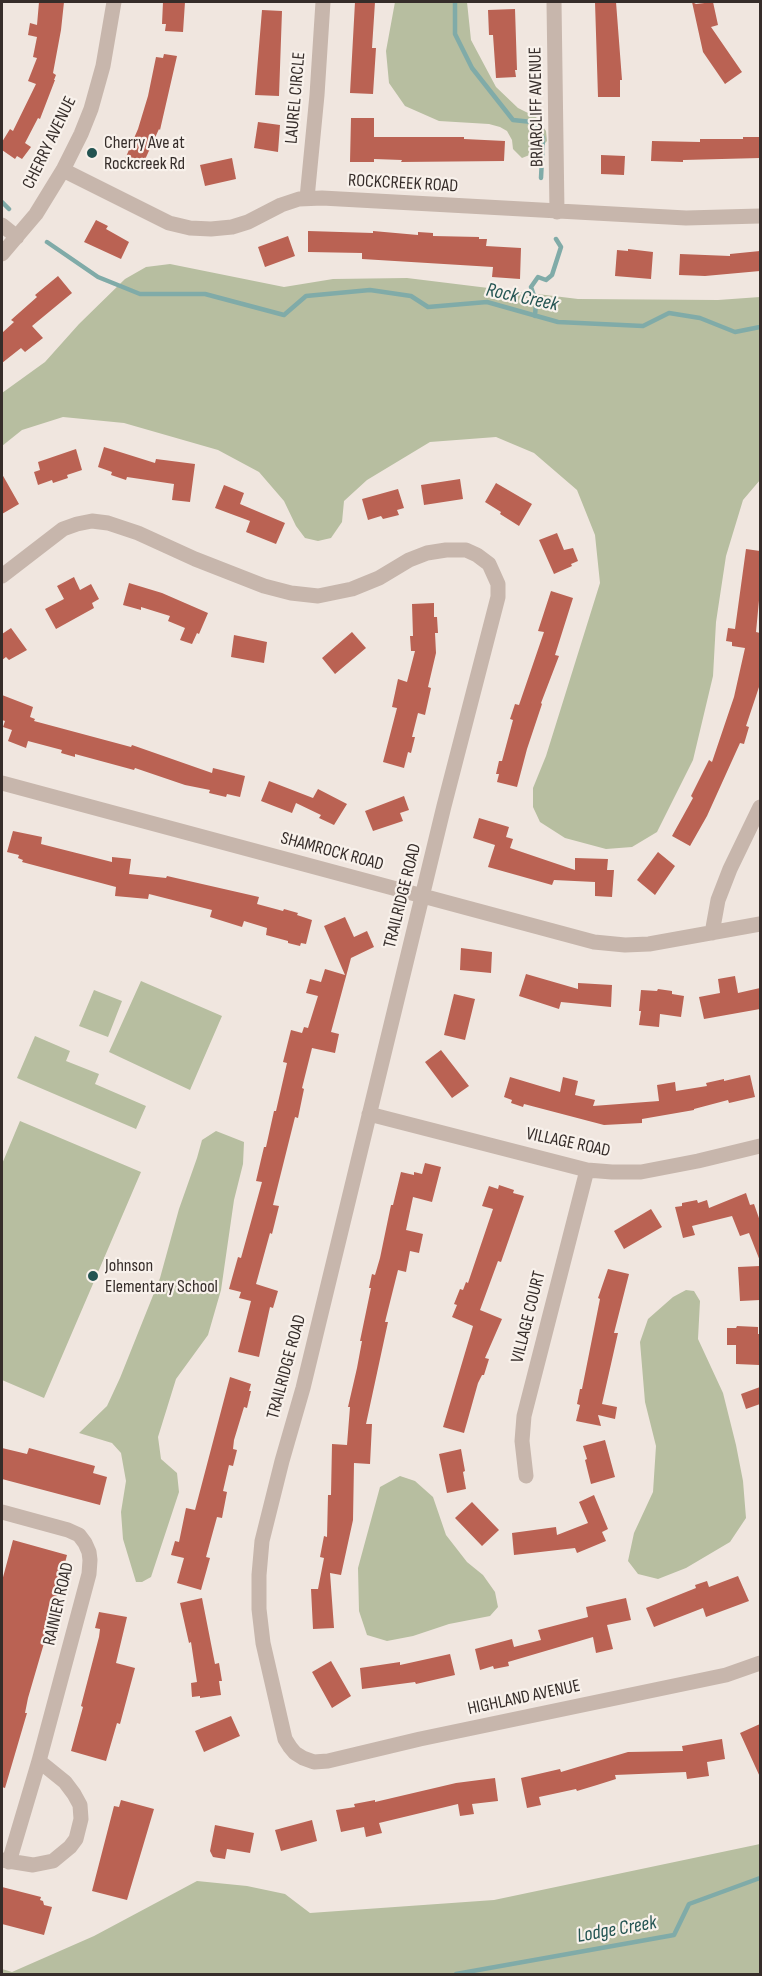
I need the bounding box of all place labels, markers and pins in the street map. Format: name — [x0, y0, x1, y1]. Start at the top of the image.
place label: Cherry Ave at Rockcreek Rd — [104, 132, 185, 174]
marker: Cherry Ave at Rockcreek Rd — [85, 146, 99, 160]
place label: Johnson Elementary School — [105, 1255, 218, 1298]
marker: Johnson Elementary School — [86, 1269, 100, 1283]

